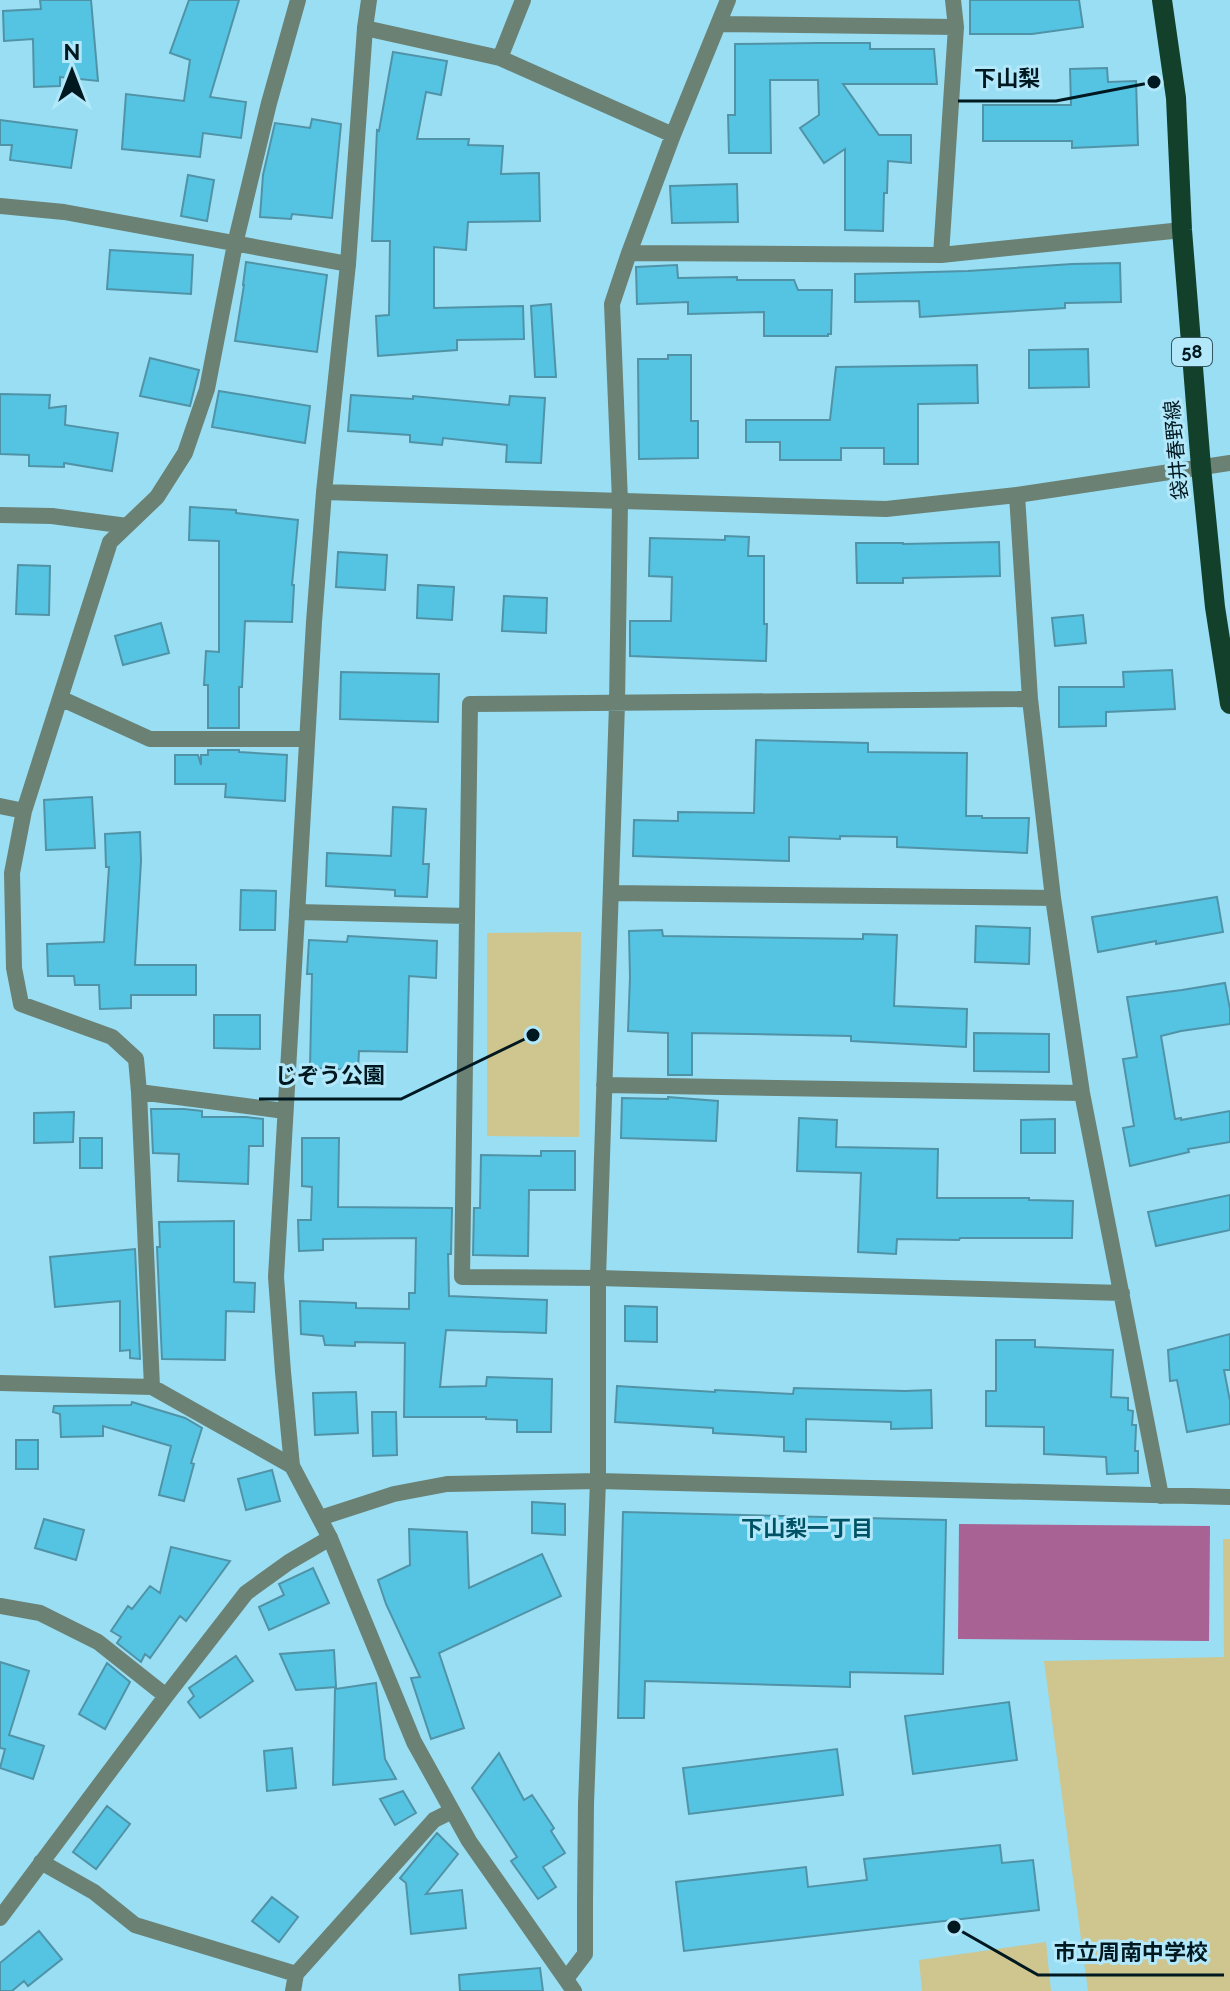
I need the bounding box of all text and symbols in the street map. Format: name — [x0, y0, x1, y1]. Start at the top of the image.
north arrow — [32, 32, 112, 112]
text: N — [64, 39, 80, 65]
callout: 下山梨 — [958, 55, 1056, 101]
text: 下山梨 — [974, 65, 1040, 91]
road number: 58 — [1172, 338, 1212, 366]
street label: 袋井春野線 — [1160, 399, 1192, 501]
callout: じぞう公園 — [259, 1053, 401, 1099]
text: じぞう公園 — [275, 1062, 385, 1088]
district label: 下山梨一丁目 — [741, 1515, 873, 1541]
callout: 市立周南中学校 — [1038, 1929, 1224, 1975]
text: 市立周南中学校 — [1054, 1939, 1208, 1965]

